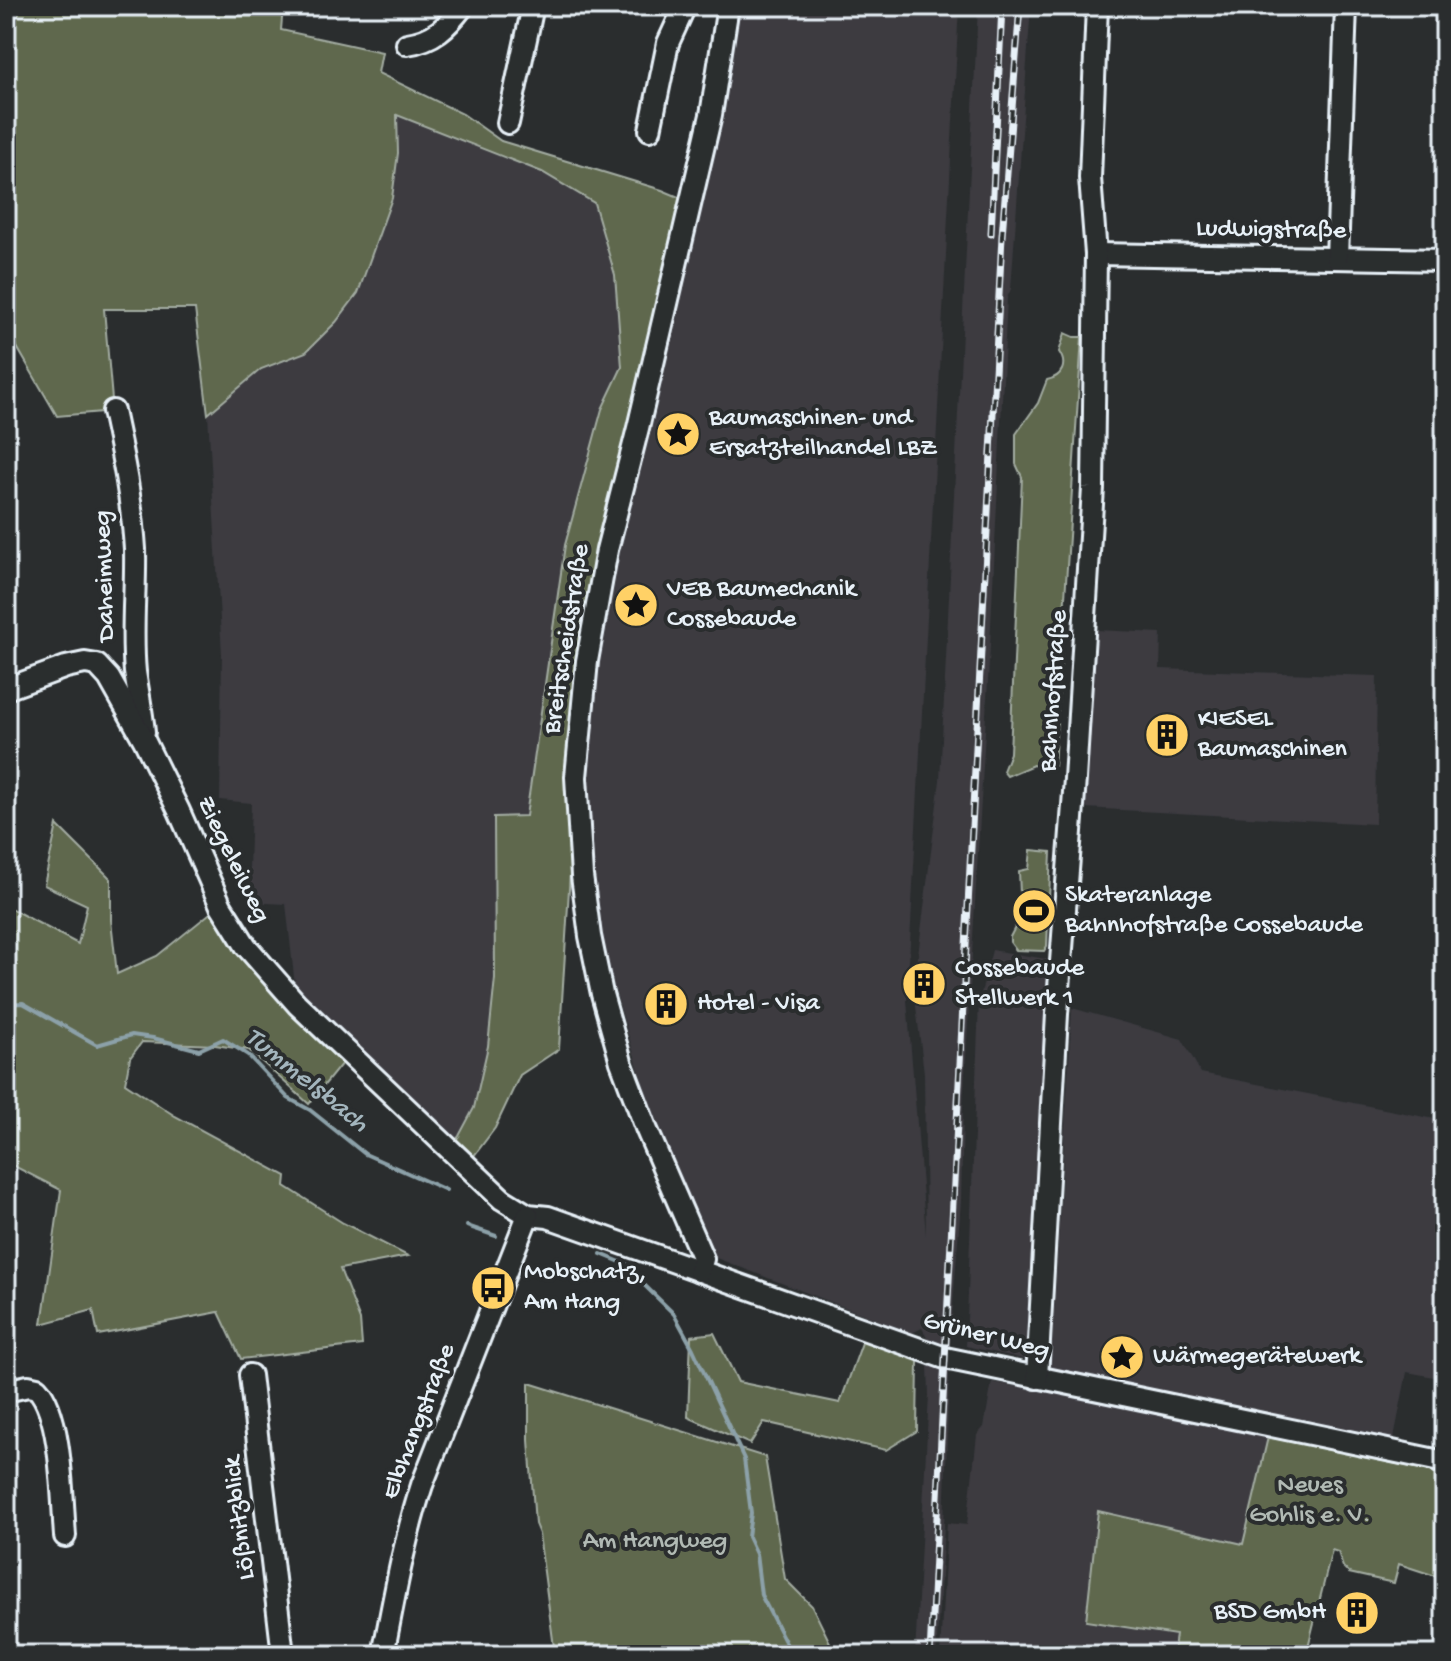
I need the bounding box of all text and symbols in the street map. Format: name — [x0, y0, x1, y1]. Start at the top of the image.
street label: Ludwigstraße — [1195, 214, 1347, 248]
place label: Baumaschinen- und Ersatzteilhandel LBZ — [708, 404, 938, 465]
place icon: Baumaschinen- und Ersatzteilhandel LBZ — [654, 410, 702, 458]
street label: Daheimweg — [88, 510, 124, 644]
street label: Breitscheidstraße — [538, 541, 598, 737]
place label: VEB Baumechanik Cossebaude — [666, 575, 858, 636]
place icon: VEB Baumechanik Cossebaude — [612, 581, 660, 629]
street label: Bahnhofstraße — [1034, 608, 1076, 774]
place label: KIESEL Baumaschinen — [1197, 705, 1348, 766]
building icon: KIESEL Baumaschinen — [1143, 711, 1191, 759]
street label: Ziegeleiweg — [188, 792, 276, 928]
place label: Skateranlage Bahnhofstraße Cossebaude — [1064, 881, 1363, 942]
sports icon: Skateranlage Bahnhofstraße Cossebaude — [1010, 887, 1058, 935]
place label: Cossebaude Stellwerk 1 — [955, 954, 1085, 1015]
building icon: Cossebaude Stellwerk 1 — [900, 960, 948, 1008]
building icon: Hotel - Visa — [642, 980, 690, 1028]
place label: Hotel - Visa — [697, 989, 821, 1020]
water label: Tummelsbach — [238, 1021, 375, 1141]
place label: Mobschatz, Am Hang — [524, 1258, 646, 1319]
bus stop icon: Mobschatz, Am Hang — [469, 1264, 517, 1312]
street label: Grüner Weg — [920, 1306, 1052, 1368]
place icon: Wärmegerätewerk — [1098, 1333, 1146, 1381]
street label: Elbhangstraße — [376, 1339, 464, 1504]
place label: Wärmegerätewerk — [1153, 1342, 1363, 1373]
street label: Lößnitzblick — [218, 1452, 264, 1582]
park label: Neues Gohlis e. V. — [1249, 1471, 1371, 1532]
park label: Am Hangweg — [583, 1527, 727, 1558]
building icon: BSD GmbH — [1333, 1589, 1381, 1637]
place label: BSD GmbH — [1213, 1598, 1326, 1629]

